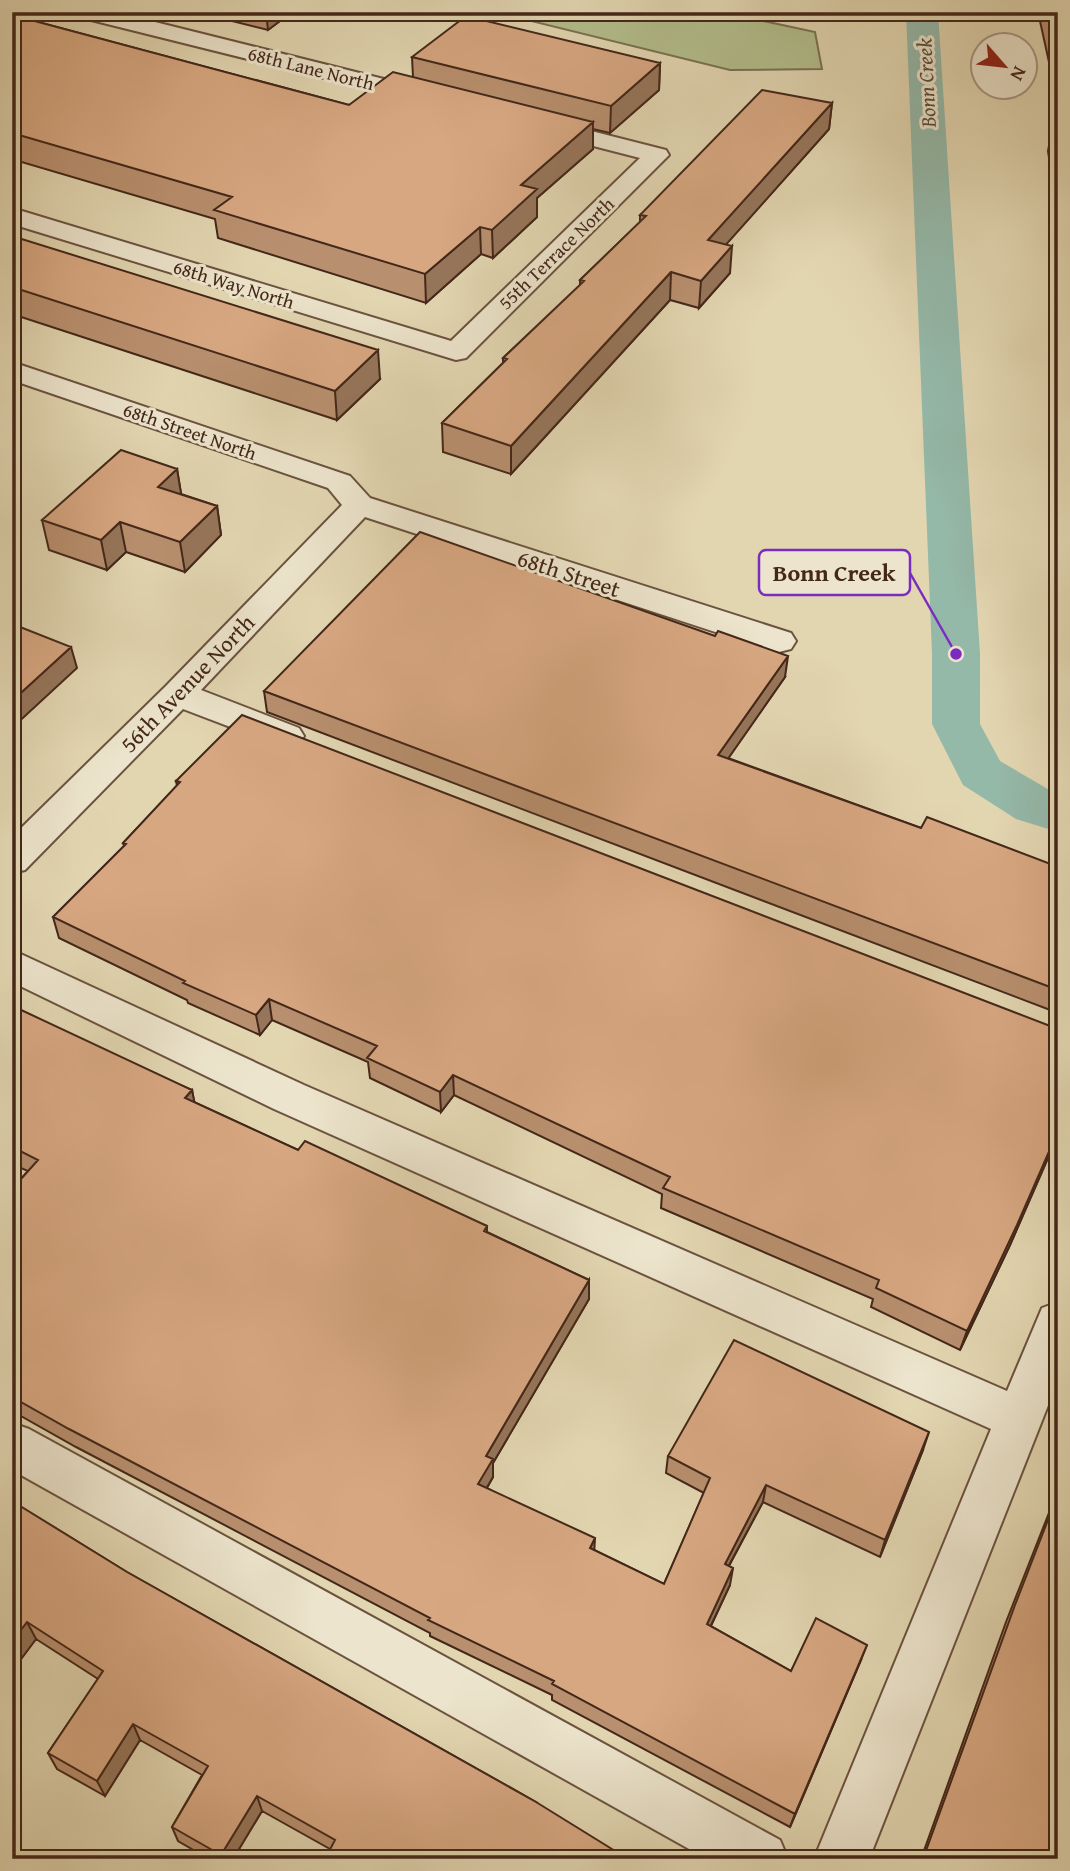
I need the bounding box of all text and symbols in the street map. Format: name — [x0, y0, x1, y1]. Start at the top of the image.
north arrow — [968, 32, 1038, 102]
water label: Bonn Creek — [908, 37, 944, 129]
street label: 68th Lane North — [245, 39, 377, 97]
text: N — [1004, 62, 1034, 86]
street label: 55th Terrace North — [492, 190, 621, 316]
street label: 68th Way North — [170, 252, 298, 316]
street label: 68th Street North — [120, 395, 261, 467]
street label: 68th Street — [513, 541, 625, 605]
callout: Bonn Creek — [759, 550, 910, 595]
text: Bonn Creek — [773, 555, 896, 590]
street label: 56th Avenue North — [112, 606, 262, 760]

